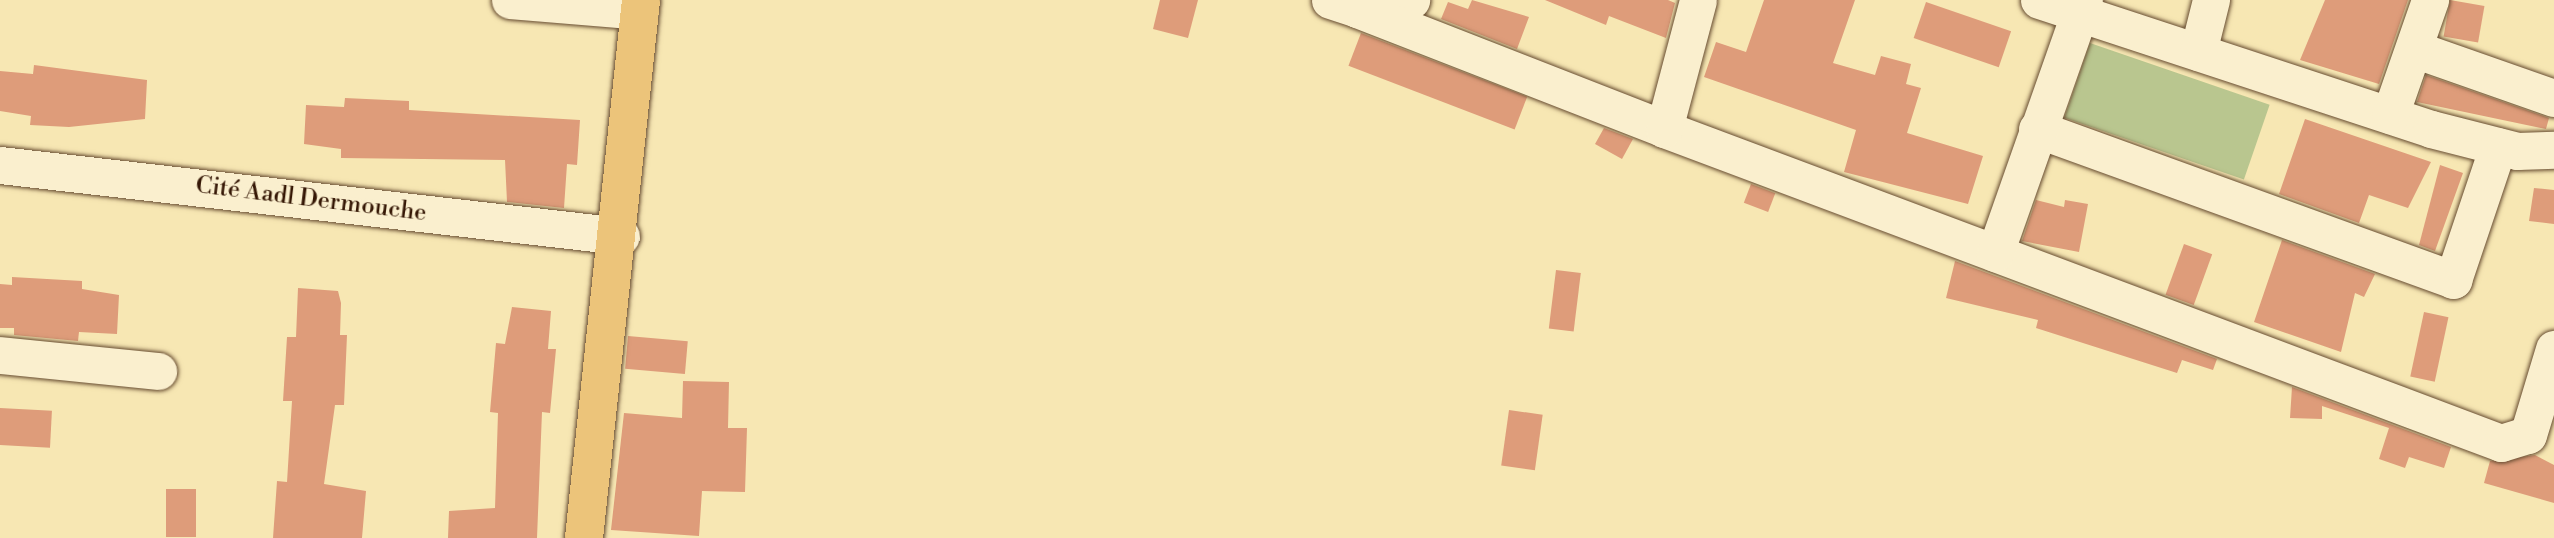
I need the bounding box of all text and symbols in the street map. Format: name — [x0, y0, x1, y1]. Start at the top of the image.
street label: Cité Aadl Dermouche — [194, 172, 428, 228]

